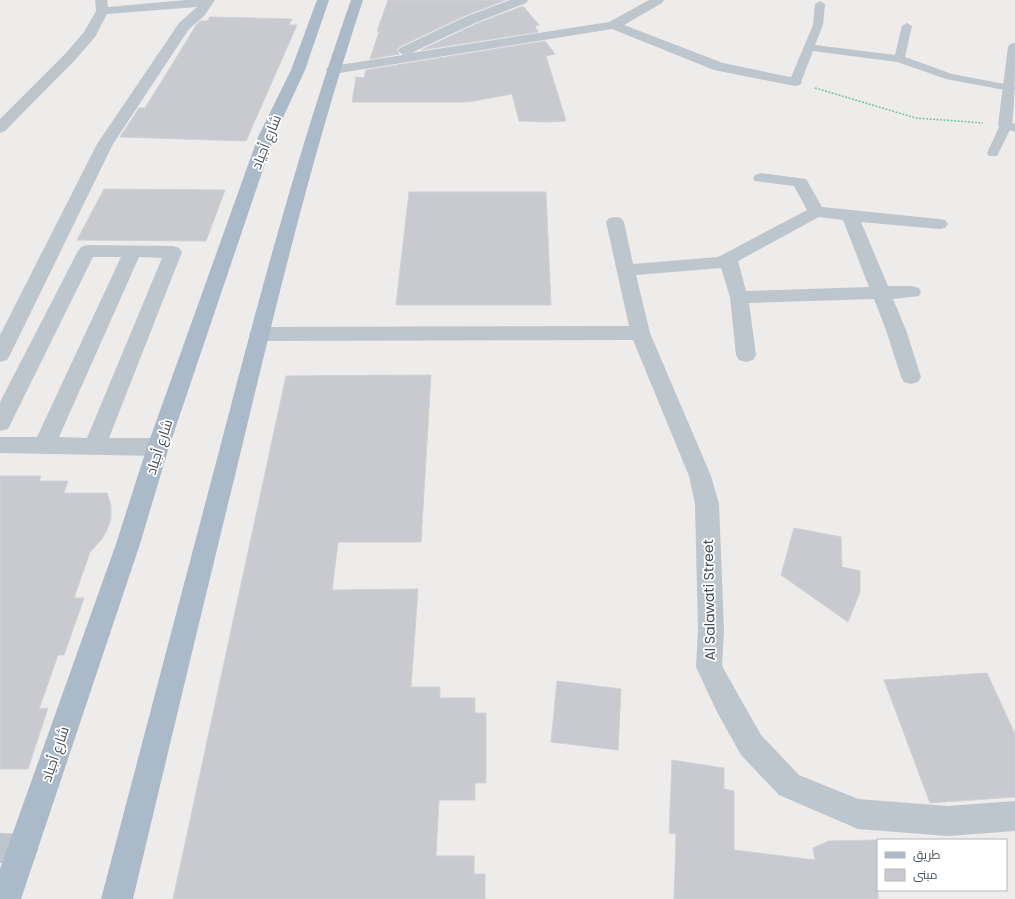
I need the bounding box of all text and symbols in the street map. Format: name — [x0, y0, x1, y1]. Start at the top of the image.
street label: شارع أجياد — [246, 112, 286, 172]
street label: شارع أجياد — [141, 417, 177, 477]
street label: Al Salawati Street — [698, 539, 720, 661]
street label: شارع أجياد — [36, 724, 74, 784]
legend — [877, 839, 1007, 891]
text: طريق — [913, 846, 941, 863]
text: مبنى — [913, 866, 938, 883]

